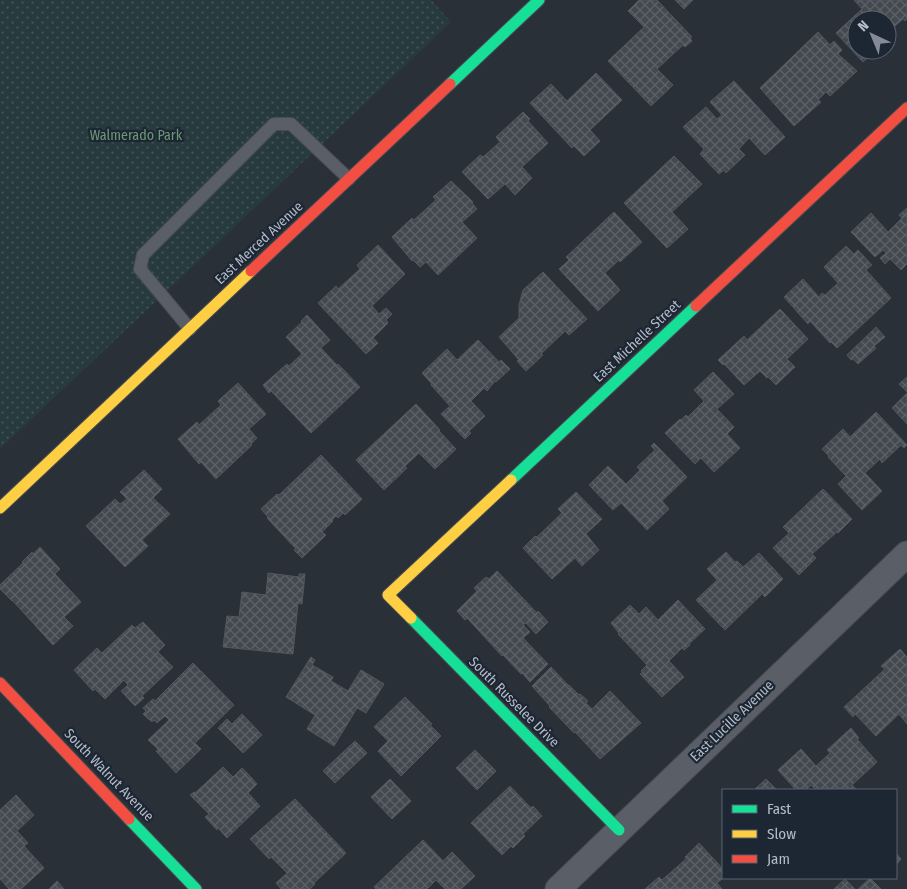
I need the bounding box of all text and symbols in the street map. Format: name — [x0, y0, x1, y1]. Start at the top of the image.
north arrow — [847, 10, 897, 60]
text: N — [854, 17, 872, 35]
park label: Walmerado Park — [90, 127, 183, 144]
street label: East Merced Avenue — [212, 198, 306, 288]
street label: East Michelle Street — [590, 296, 684, 386]
street label: South Russelee Drive — [465, 653, 563, 751]
street label: East Lucille Avenue — [687, 677, 777, 765]
street label: South Walnut Avenue — [61, 725, 158, 825]
legend — [722, 789, 897, 879]
text: Fast — [767, 800, 791, 818]
text: Slow — [767, 825, 796, 843]
text: Jam — [767, 850, 790, 868]

